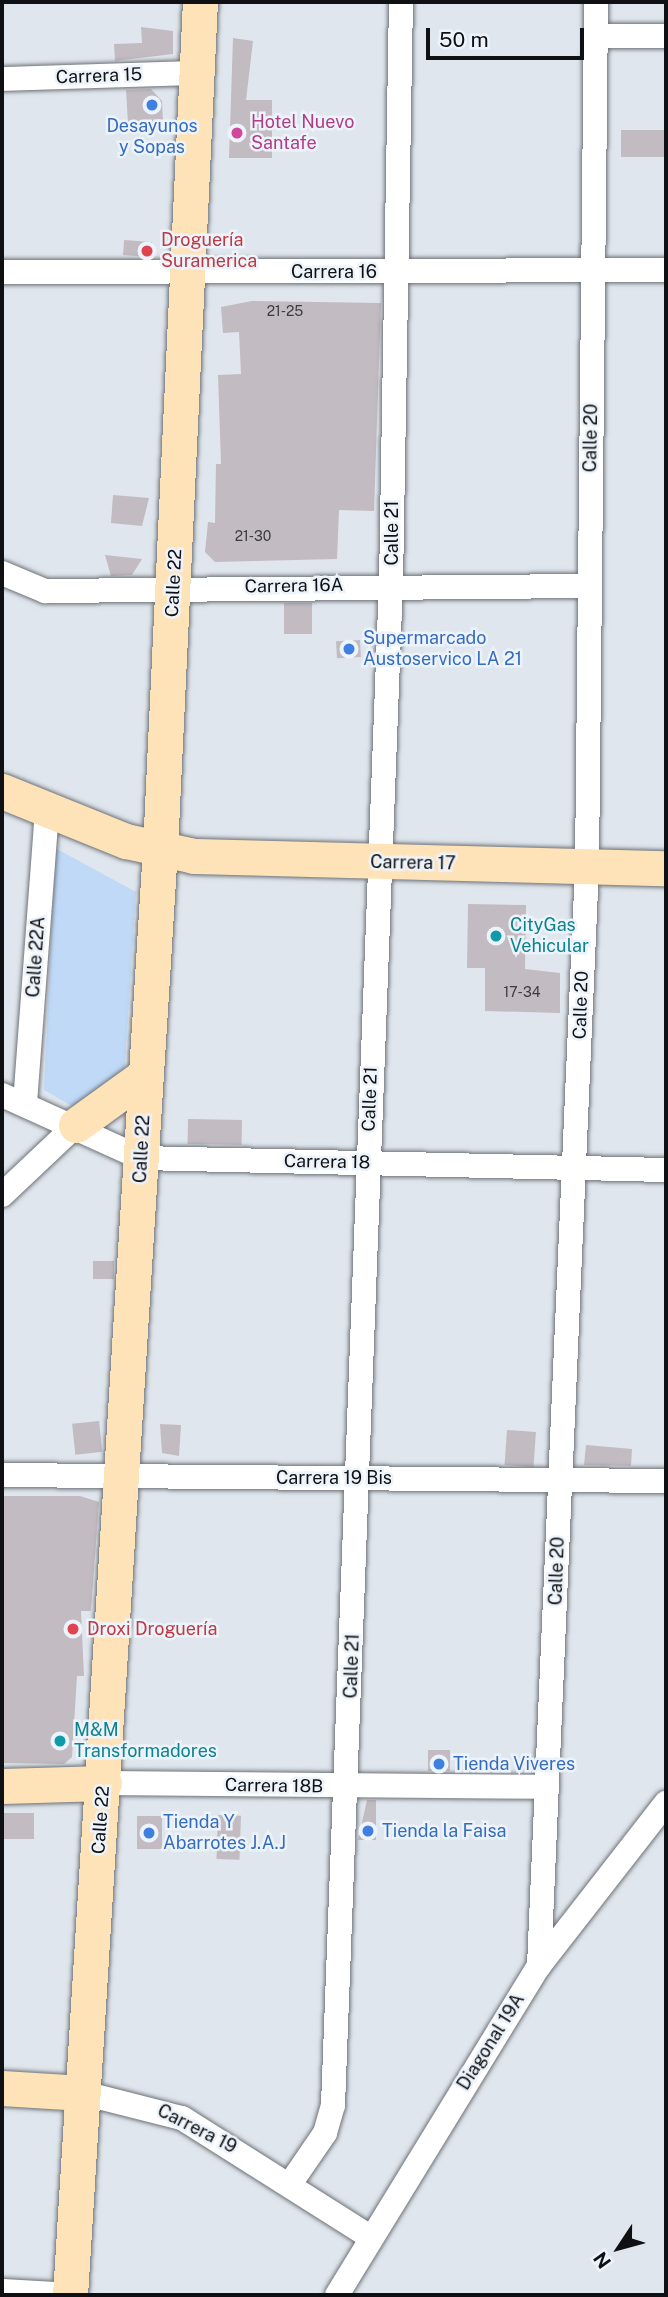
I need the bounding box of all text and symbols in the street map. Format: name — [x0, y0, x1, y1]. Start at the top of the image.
scale bar — [430, 14, 588, 58]
text: 50 m — [439, 27, 489, 52]
street label: Carrera 15 — [56, 64, 142, 88]
marker: Desayunos y Sopas — [144, 97, 160, 113]
place label: Hotel Nuevo Santafe — [251, 112, 354, 154]
place label: Desayunos y Sopas — [106, 116, 198, 158]
marker: Hotel Nuevo Santafe — [229, 125, 245, 141]
place label: Droguería Suramerica — [161, 230, 257, 272]
marker: Droguería Suramerica — [139, 243, 155, 259]
street label: Carrera 16 — [291, 261, 377, 283]
house number: 21-25 — [267, 303, 303, 319]
street label: Calle 20 — [580, 403, 602, 473]
street label: Calle 21 — [381, 500, 403, 566]
house number: 21-30 — [235, 528, 271, 544]
street label: Calle 22 — [161, 548, 187, 618]
street label: Carrera 16A — [244, 574, 344, 598]
place label: Supermarcado Austoservico LA 21 — [363, 628, 522, 670]
marker: Supermarcado Austoservico LA 21 — [341, 641, 357, 657]
street label: Carrera 17 — [370, 851, 456, 875]
place label: CityGas Vehicular — [510, 915, 589, 958]
street label: Calle 22A — [22, 916, 50, 998]
marker: CityGas Vehicular — [488, 928, 504, 944]
street label: Calle 20 — [569, 970, 593, 1040]
house number: 17-34 — [504, 984, 540, 1000]
street label: Calle 21 — [358, 1066, 382, 1132]
street label: Calle 22 — [129, 1114, 155, 1184]
street label: Carrera 18 — [284, 1150, 370, 1174]
street label: Carrera 19 Bis — [276, 1467, 392, 1489]
street label: Calle 20 — [545, 1536, 569, 1606]
place label: Droxi Droguería — [87, 1618, 217, 1640]
marker: Droxi Droguería — [65, 1621, 81, 1637]
street label: Calle 21 — [340, 1633, 364, 1699]
place label: M&M Transformadores — [74, 1720, 217, 1762]
marker: M&M Transformadores — [52, 1733, 68, 1749]
place label: Tienda Viveres — [453, 1753, 576, 1775]
marker: Tienda Viveres — [431, 1756, 447, 1772]
street label: Carrera 18B — [225, 1774, 323, 1798]
street label: Calle 22 — [88, 1785, 114, 1855]
place label: Tienda Y Abarrotes J.A.J — [163, 1812, 286, 1854]
place label: Tienda la Faisa — [382, 1820, 506, 1842]
marker: Tienda la Faisa — [360, 1823, 376, 1839]
marker: Tienda Y Abarrotes J.A.J — [141, 1825, 157, 1841]
street label: Diagonal 19A — [453, 1990, 529, 2094]
street label: Carrera 19 — [154, 2100, 240, 2158]
north arrow — [584, 2213, 654, 2283]
text: N — [589, 2248, 615, 2273]

